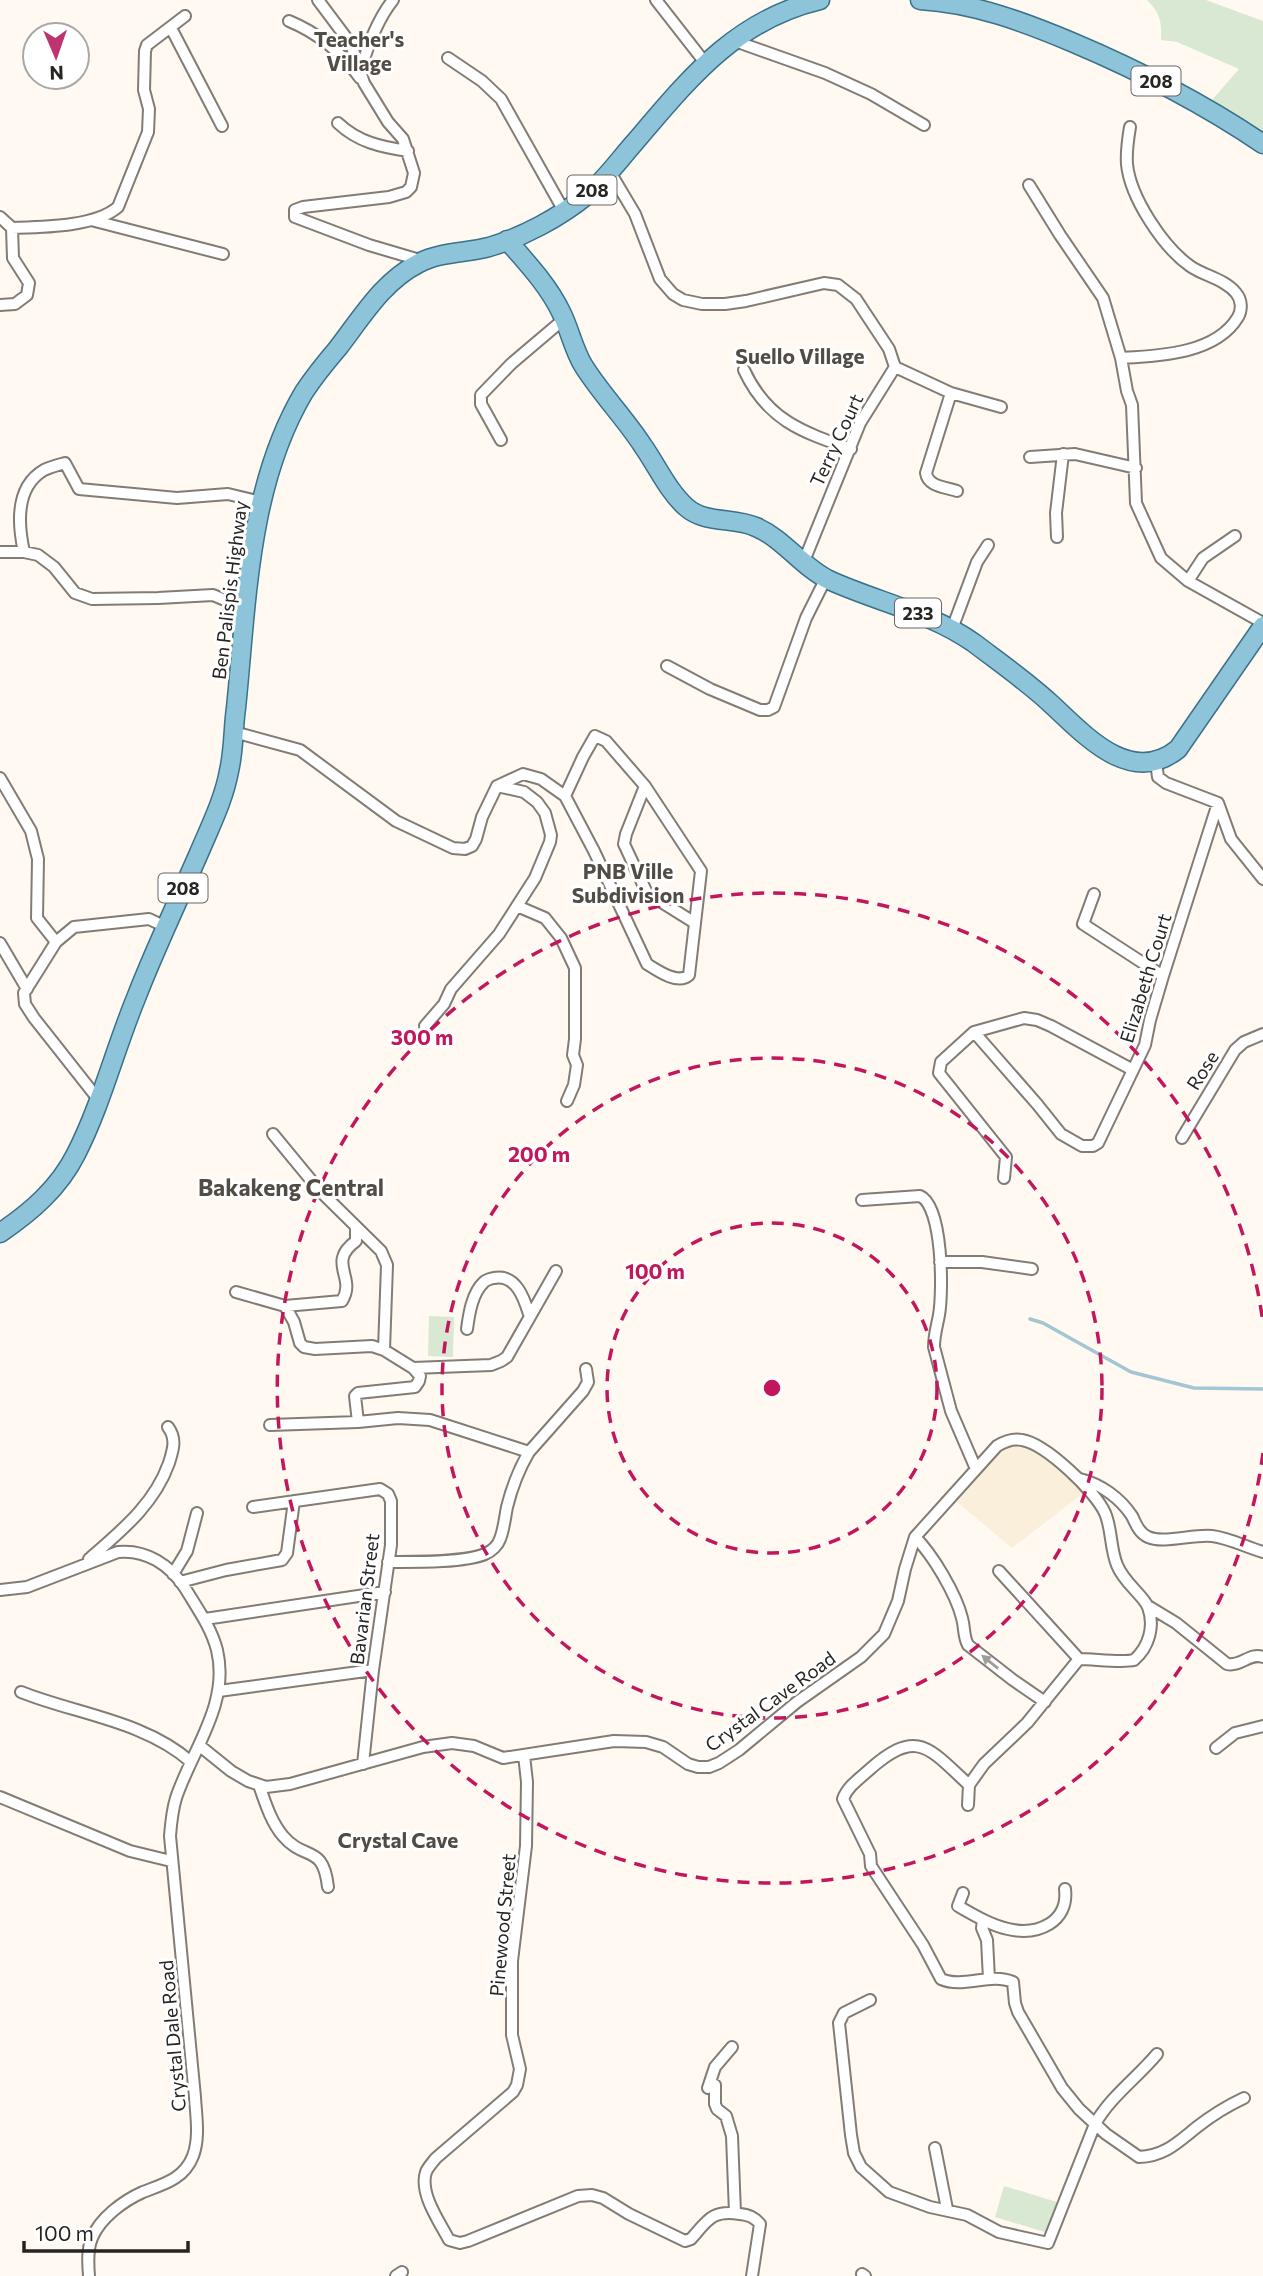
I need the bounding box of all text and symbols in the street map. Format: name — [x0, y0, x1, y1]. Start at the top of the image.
north arrow — [21, 21, 91, 91]
district label: Teacher's Village — [314, 26, 405, 75]
text: N — [49, 62, 64, 85]
road number: 208 — [1132, 66, 1180, 96]
road number: 208 — [568, 176, 616, 204]
district label: Suello Village — [735, 343, 865, 368]
street label: Terry Court — [804, 390, 868, 490]
street label: Ben Palispis Highway — [207, 499, 251, 681]
road number: 233 — [895, 598, 941, 628]
district label: PNB Ville Subdivision — [572, 858, 684, 907]
road number: 208 — [158, 874, 208, 903]
street label: Elizabeth Court — [1114, 910, 1176, 1046]
text: 300 m — [391, 1024, 453, 1049]
street label: Rose — [1181, 1046, 1223, 1094]
text: 200 m — [508, 1141, 570, 1166]
district label: Bakakeng Central — [198, 1173, 384, 1201]
text: 100 m — [625, 1258, 685, 1283]
centre of rings — [760, 1376, 784, 1400]
street label: Bavarian Street — [345, 1532, 383, 1666]
street label: Crystal Cave Road — [700, 1646, 840, 1756]
one-way arrow — [981, 1655, 999, 1670]
district label: Crystal Cave — [338, 1827, 458, 1852]
street label: Pinewood Street — [484, 1852, 520, 1997]
street label: Crystal Dale Road — [154, 1959, 190, 2113]
scale bar — [24, 2210, 189, 2254]
text: 100 m — [35, 2220, 94, 2245]

